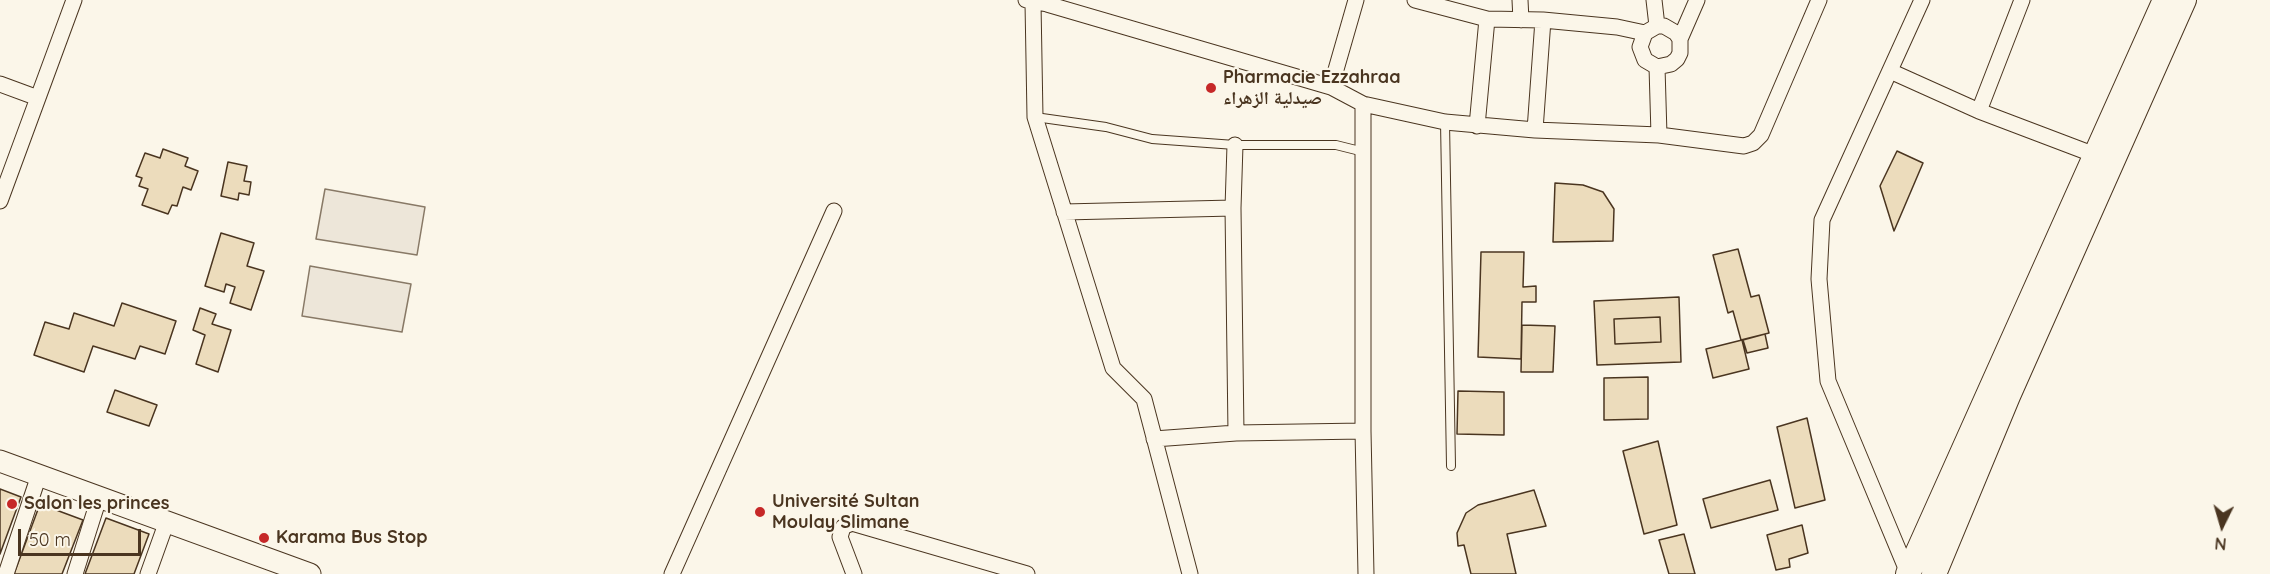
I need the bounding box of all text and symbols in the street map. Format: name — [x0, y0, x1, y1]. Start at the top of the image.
place label: Pharmacie Ezzahraa صيدلية الزهراء — [1223, 67, 1401, 110]
marker: Pharmacie Ezzahraa صيدلية الزهراء — [1204, 81, 1218, 95]
place label: Université Sultan Moulay Slimane — [772, 491, 919, 534]
place label: Salon les princes — [24, 493, 169, 515]
north arrow — [2192, 496, 2252, 556]
marker: Salon les princes — [5, 497, 19, 511]
marker: Université Sultan Moulay Slimane — [753, 505, 767, 519]
scale bar — [21, 517, 144, 555]
place label: Karama Bus Stop — [276, 527, 428, 549]
text: 50 m — [29, 528, 71, 551]
marker: Karama Bus Stop — [257, 531, 271, 545]
text: N — [2214, 533, 2227, 554]

